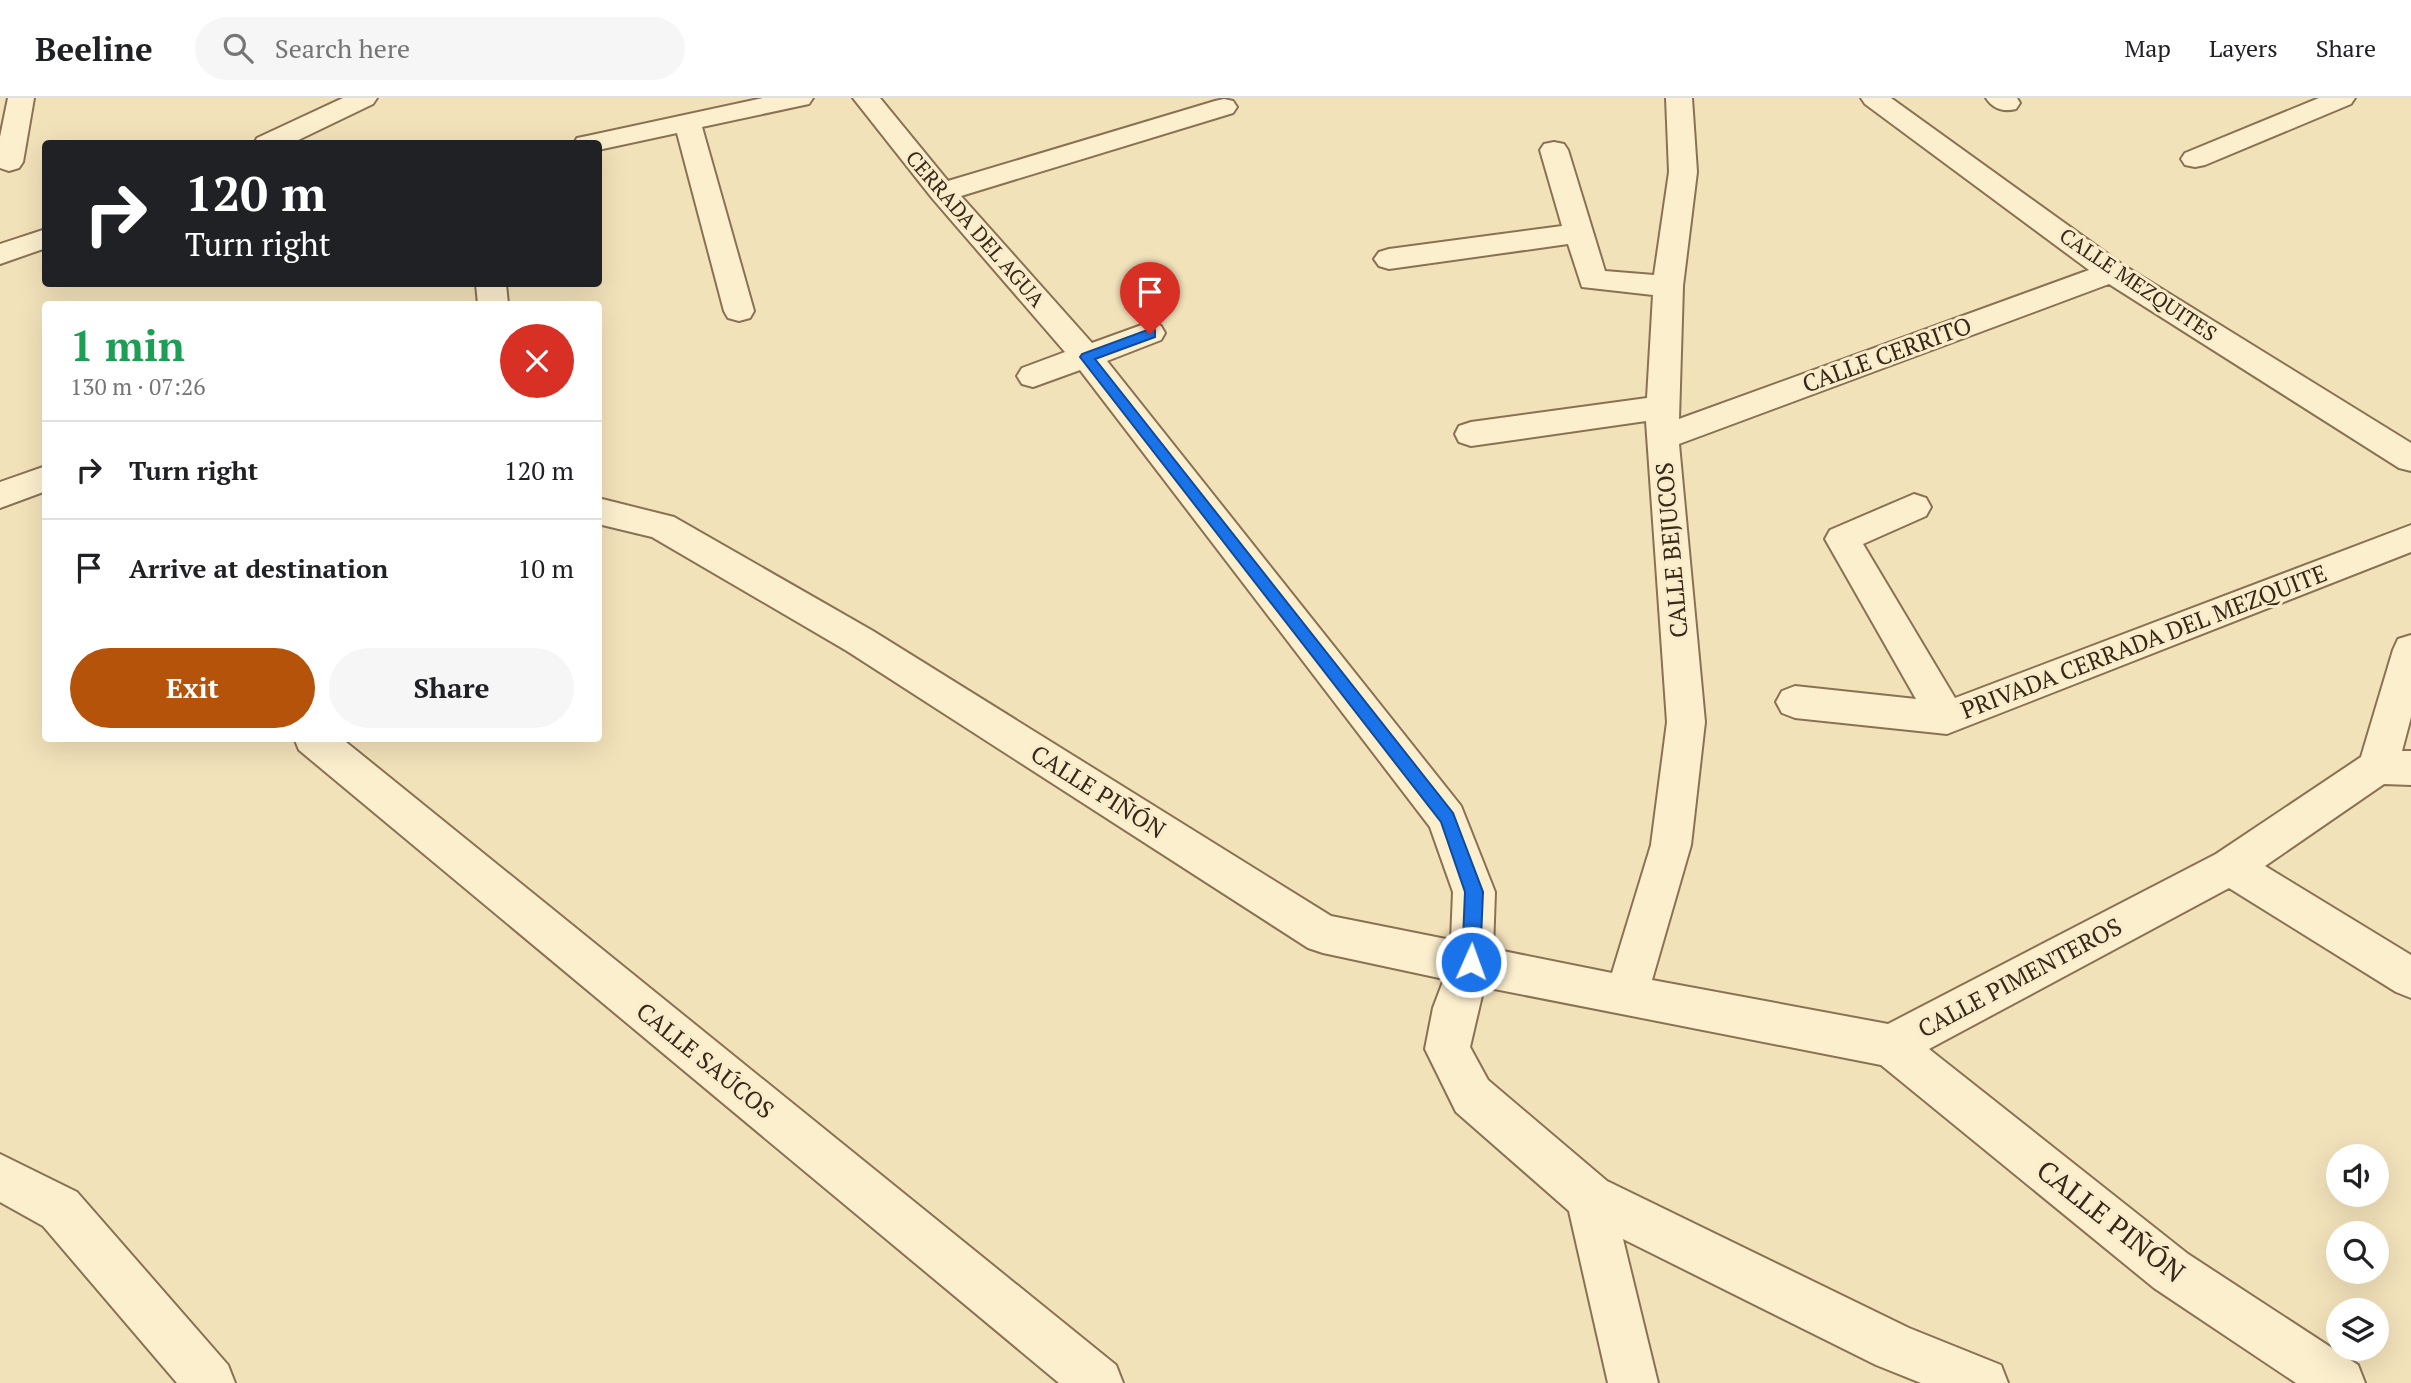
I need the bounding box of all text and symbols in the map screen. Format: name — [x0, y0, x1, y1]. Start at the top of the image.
search box — [195, 17, 685, 80]
text: Beeline — [35, 27, 153, 70]
icon: search — [219, 29, 257, 67]
text: Search here — [275, 31, 410, 65]
text: Map — [2124, 32, 2171, 64]
text: Layers — [2209, 32, 2278, 64]
text: Share — [2316, 32, 2376, 64]
street label: CERRADA DEL AGUA — [900, 144, 1052, 313]
text: 120 m — [185, 160, 327, 225]
icon: right — [70, 168, 161, 259]
street label: CALLE MEZQUITES — [2054, 221, 2223, 347]
text: Turn right — [185, 223, 331, 265]
pin — [1120, 262, 1180, 334]
icon: arrive — [1131, 273, 1169, 311]
street label: CALLE CERRITO — [1798, 309, 1976, 400]
text: 1 min — [70, 317, 185, 373]
button: close — [500, 324, 574, 398]
text: 130 m · 07:26 — [70, 371, 205, 402]
icon: right — [70, 451, 108, 489]
text: Turn right — [129, 453, 258, 487]
text: 120 m — [504, 453, 574, 487]
street label: CALLE BEJUCOS — [1647, 461, 1695, 639]
icon: arrive — [70, 549, 108, 587]
text: Arrive at destination — [129, 551, 388, 585]
text: 10 m — [518, 551, 574, 585]
street label: PRIVADA CERRADA DEL MEZQUITE — [1956, 556, 2331, 726]
button: Exit — [70, 648, 315, 728]
button: Share — [329, 648, 574, 728]
street label: CALLE PIÑÓN — [1025, 737, 1172, 845]
street label: CALLE PIMENTEROS — [1912, 910, 2127, 1044]
position arrow — [1434, 925, 1508, 999]
street label: CALLE SAÚCOS — [630, 995, 781, 1126]
map controls — [2326, 1144, 2389, 1361]
button: sound — [2326, 1144, 2389, 1207]
street label: CALLE PIÑÓN — [2030, 1151, 2193, 1290]
button: search — [2326, 1221, 2389, 1284]
button: layers — [2326, 1298, 2389, 1361]

